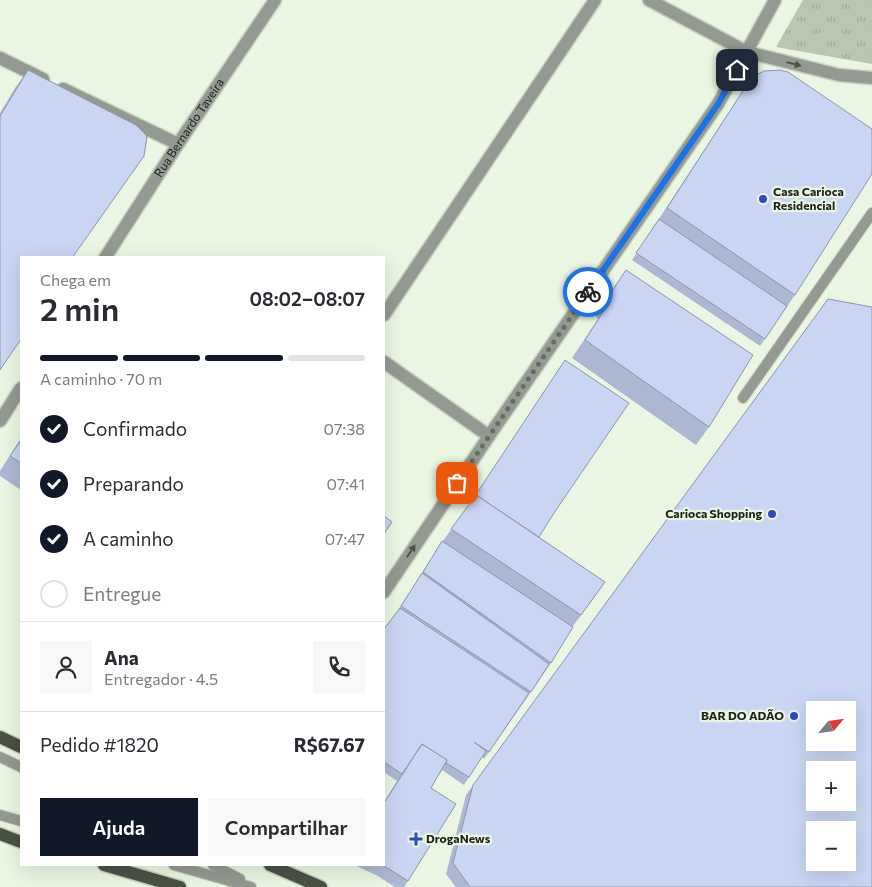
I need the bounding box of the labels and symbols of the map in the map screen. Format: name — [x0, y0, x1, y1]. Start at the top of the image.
pin — [716, 49, 758, 91]
one-way arrow — [787, 60, 802, 68]
street label: Rua Bernardo Taveira — [151, 75, 226, 179]
place label: Casa Carioca Residencial — [773, 184, 844, 212]
marker: Casa Carioca Residencial — [757, 193, 769, 205]
courier — [563, 267, 613, 317]
pin — [436, 462, 478, 504]
place label: Carioca Shopping — [665, 506, 762, 520]
marker: Carioca Shopping — [766, 508, 778, 520]
one-way arrow — [406, 545, 416, 558]
north arrow — [806, 701, 856, 751]
place label: BAR DO ADÃO — [701, 708, 784, 722]
marker: BAR DO ADÃO — [788, 710, 800, 722]
place label: DrogaNews — [426, 831, 491, 845]
marker: DrogaNews — [410, 833, 422, 845]

